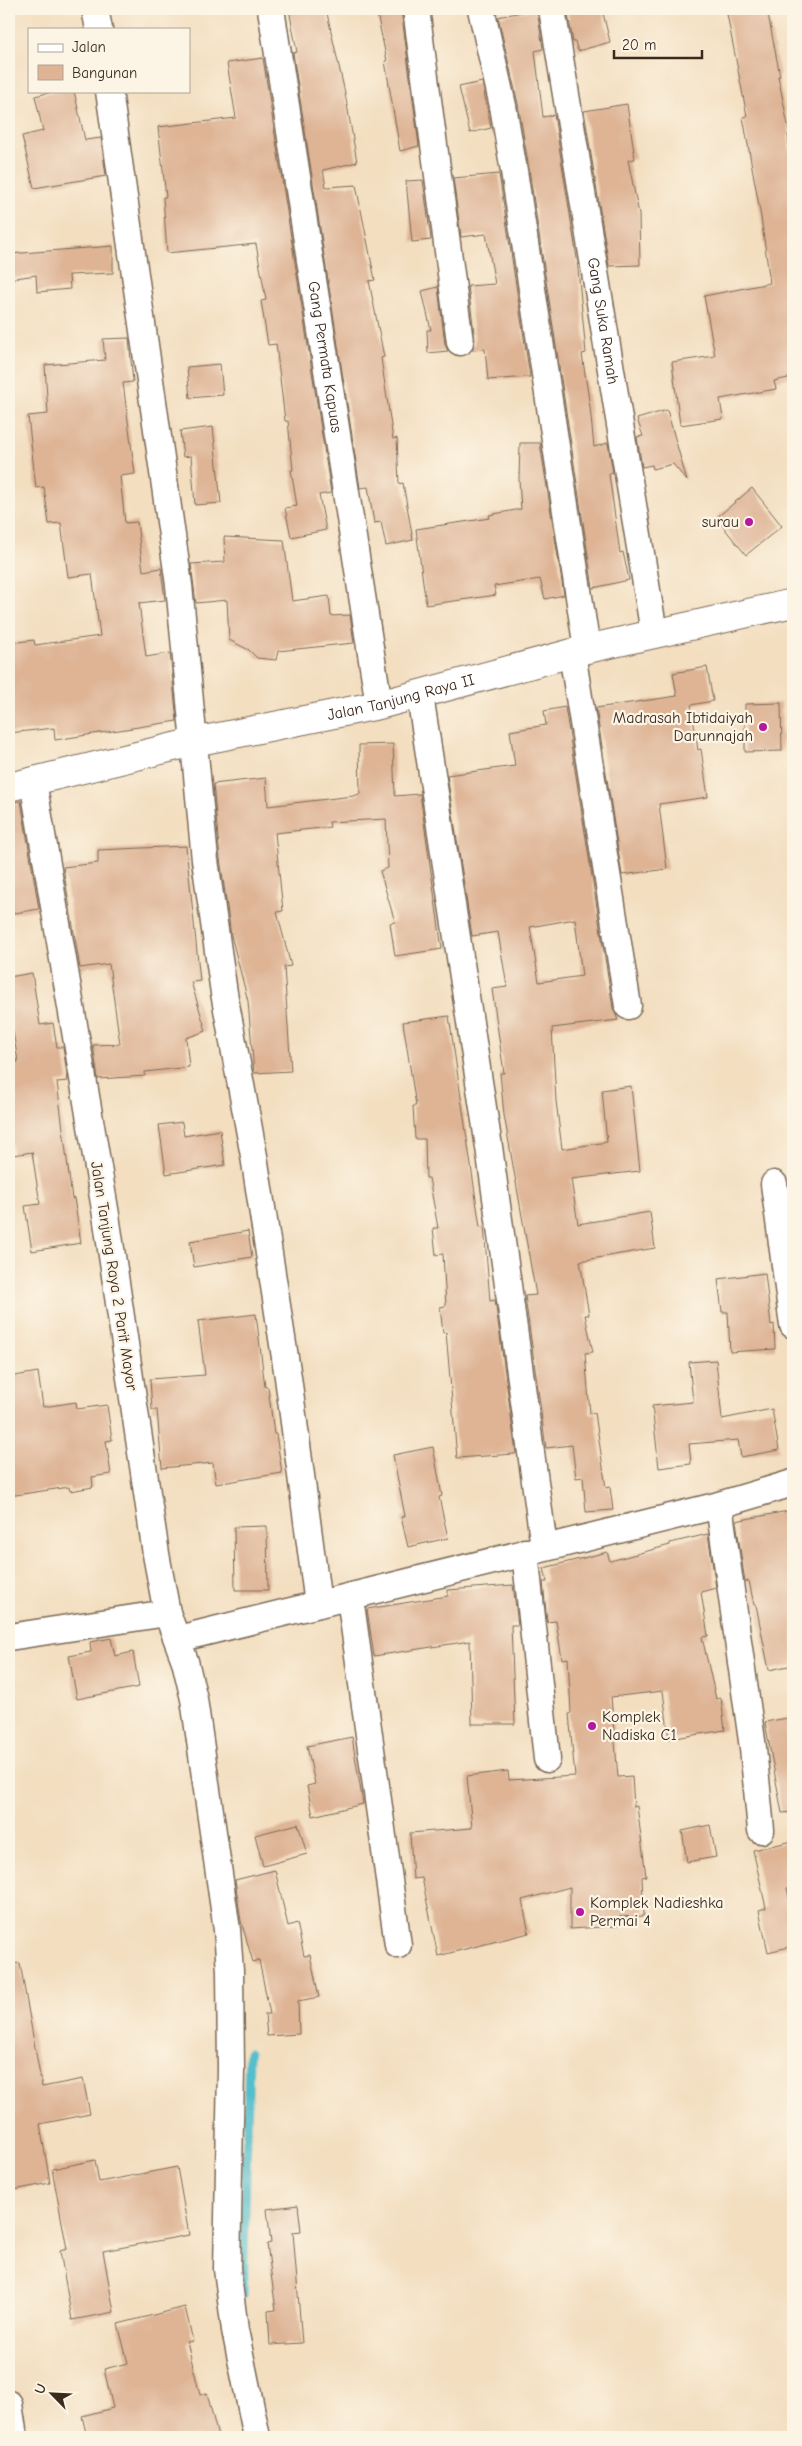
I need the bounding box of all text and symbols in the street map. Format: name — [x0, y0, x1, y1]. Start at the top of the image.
legend — [28, 28, 190, 92]
scale bar — [614, 28, 702, 60]
text: 20 m — [622, 36, 656, 54]
text: Jalan — [72, 38, 106, 56]
text: Bangunan — [72, 64, 137, 82]
street label: Gang Suka Ramah — [584, 256, 622, 386]
street label: Gang Permata Kapuas — [304, 280, 346, 434]
place label: surau — [702, 513, 739, 531]
marker: surau — [743, 516, 755, 528]
street label: Jalan Tanjung Raya II — [326, 671, 476, 724]
place label: Madrasah Ibtidaiyah Darunnajah — [613, 709, 753, 745]
marker: Madrasah Ibtidaiyah Darunnajah — [757, 721, 769, 733]
street label: Jalan Tanjung Raya 2 Parit Mayor — [87, 1160, 141, 1393]
place label: Komplek Nadiska C1 — [602, 1708, 677, 1744]
marker: Komplek Nadiska C1 — [586, 1720, 598, 1732]
place label: Komplek Nadieshka Permai 4 — [590, 1894, 724, 1930]
marker: Komplek Nadieshka Permai 4 — [574, 1906, 586, 1918]
north arrow — [28, 2368, 78, 2418]
text: U — [31, 2381, 50, 2397]

